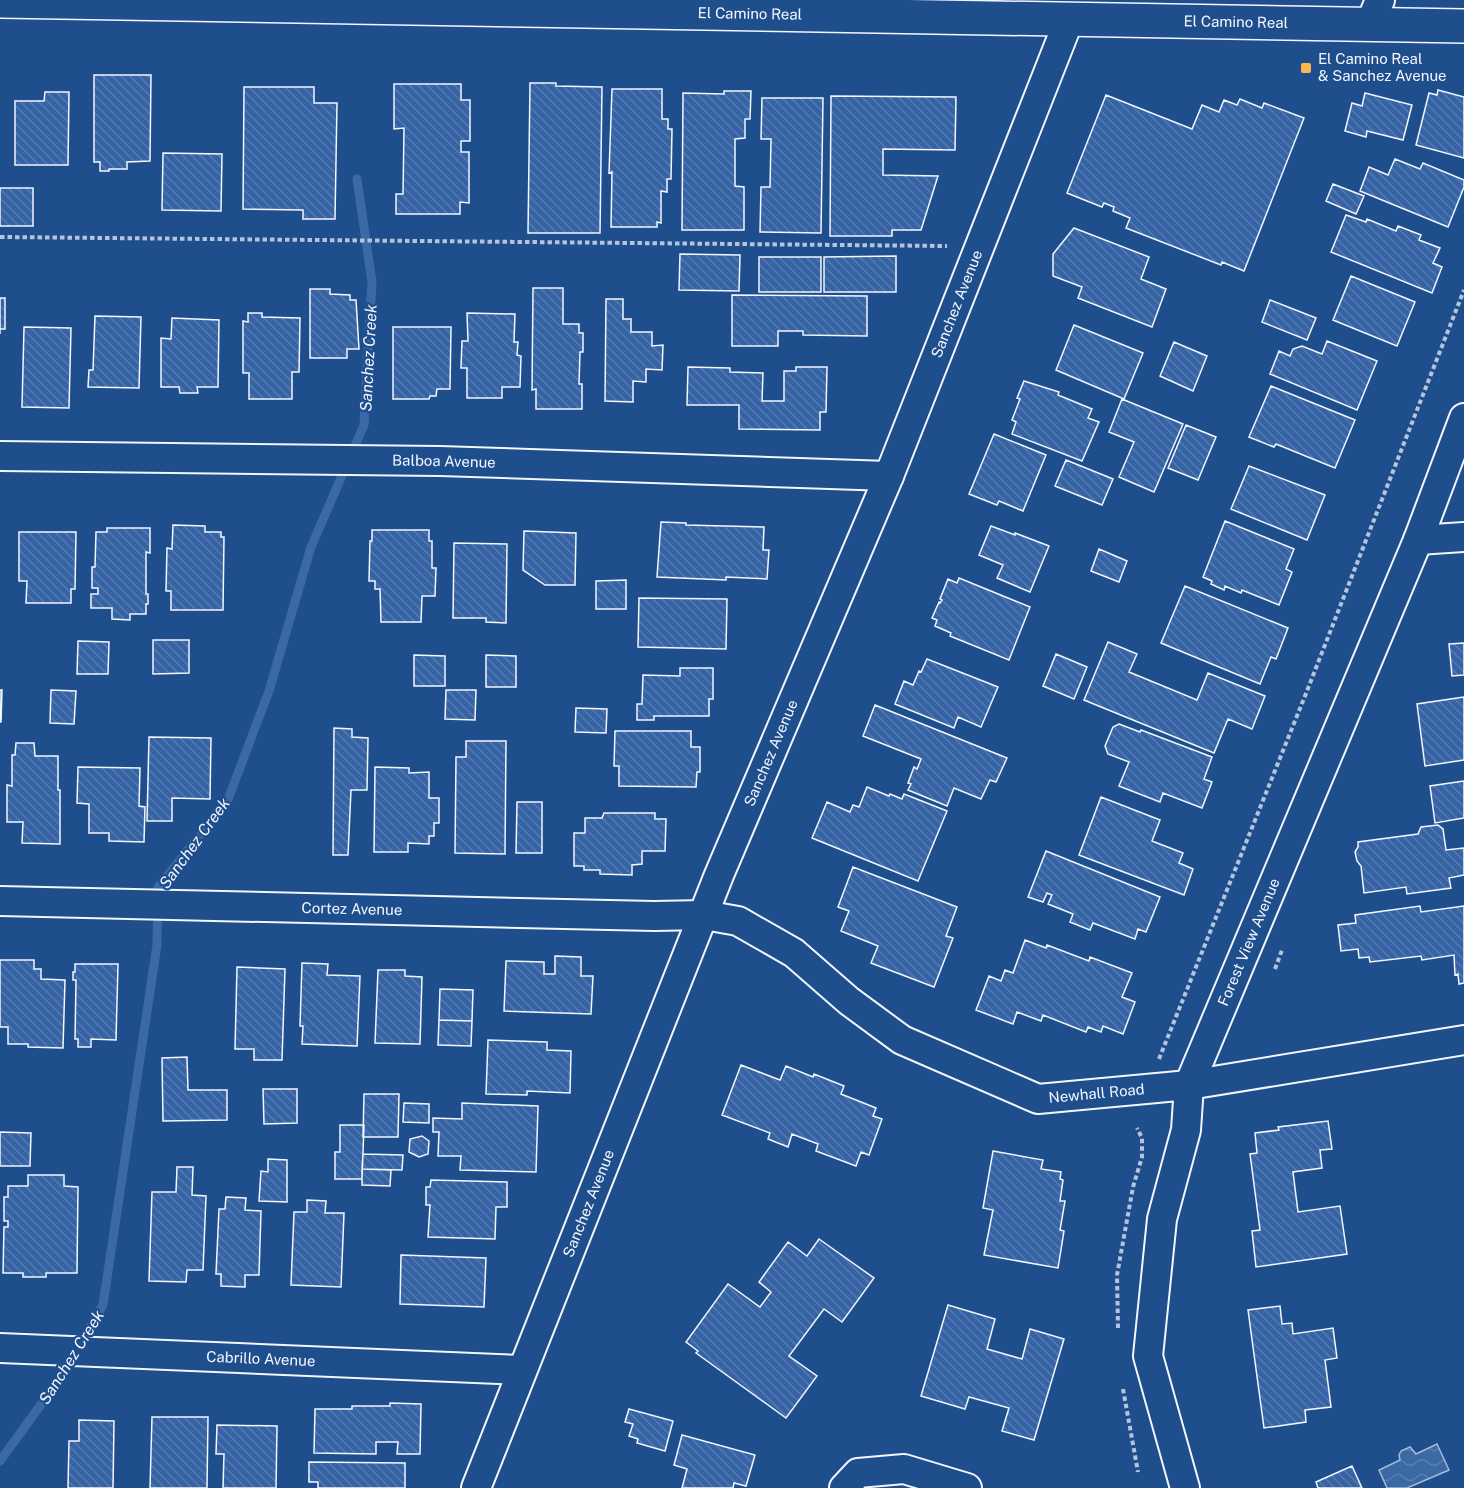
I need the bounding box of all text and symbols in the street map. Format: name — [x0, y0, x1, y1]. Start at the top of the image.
street label: El Camino Real — [698, 4, 802, 23]
street label: El Camino Real — [1183, 12, 1288, 31]
place label: El Camino Real & Sanchez Avenue — [1318, 50, 1447, 84]
marker: El Camino Real & Sanchez Avenue — [1299, 61, 1313, 75]
street label: Sanchez Avenue — [928, 248, 985, 360]
water label: Sanchez Creek — [356, 303, 381, 412]
street label: Balboa Avenue — [392, 451, 496, 471]
street label: Sanchez Avenue — [740, 697, 801, 809]
water label: Sanchez Creek — [155, 794, 234, 892]
street label: Forest View Avenue — [1214, 876, 1283, 1008]
street label: Cortez Avenue — [301, 899, 403, 918]
street label: Newhall Road — [1048, 1080, 1145, 1106]
street label: Sanchez Avenue — [559, 1147, 617, 1260]
water label: Sanchez Creek — [35, 1306, 108, 1408]
street label: Cabrillo Avenue — [206, 1348, 316, 1369]

